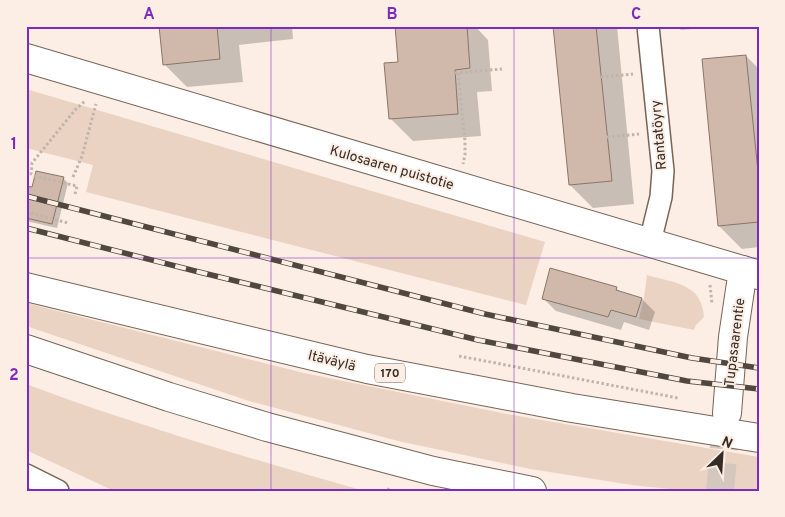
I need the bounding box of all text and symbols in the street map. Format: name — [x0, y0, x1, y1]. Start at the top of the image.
text: A — [143, 5, 155, 25]
text: B — [386, 5, 398, 25]
text: C — [631, 5, 641, 25]
street label: Rantatöyry — [648, 99, 671, 171]
text: 1 — [11, 135, 17, 155]
street label: Kulosaaren puistotie — [328, 143, 456, 194]
street label: Tupasaarentie — [722, 297, 749, 387]
street label: Itäväylä — [306, 347, 357, 376]
road number: 170 — [375, 363, 405, 382]
text: 2 — [9, 366, 19, 386]
north arrow — [698, 430, 748, 480]
text: N — [719, 434, 735, 453]

